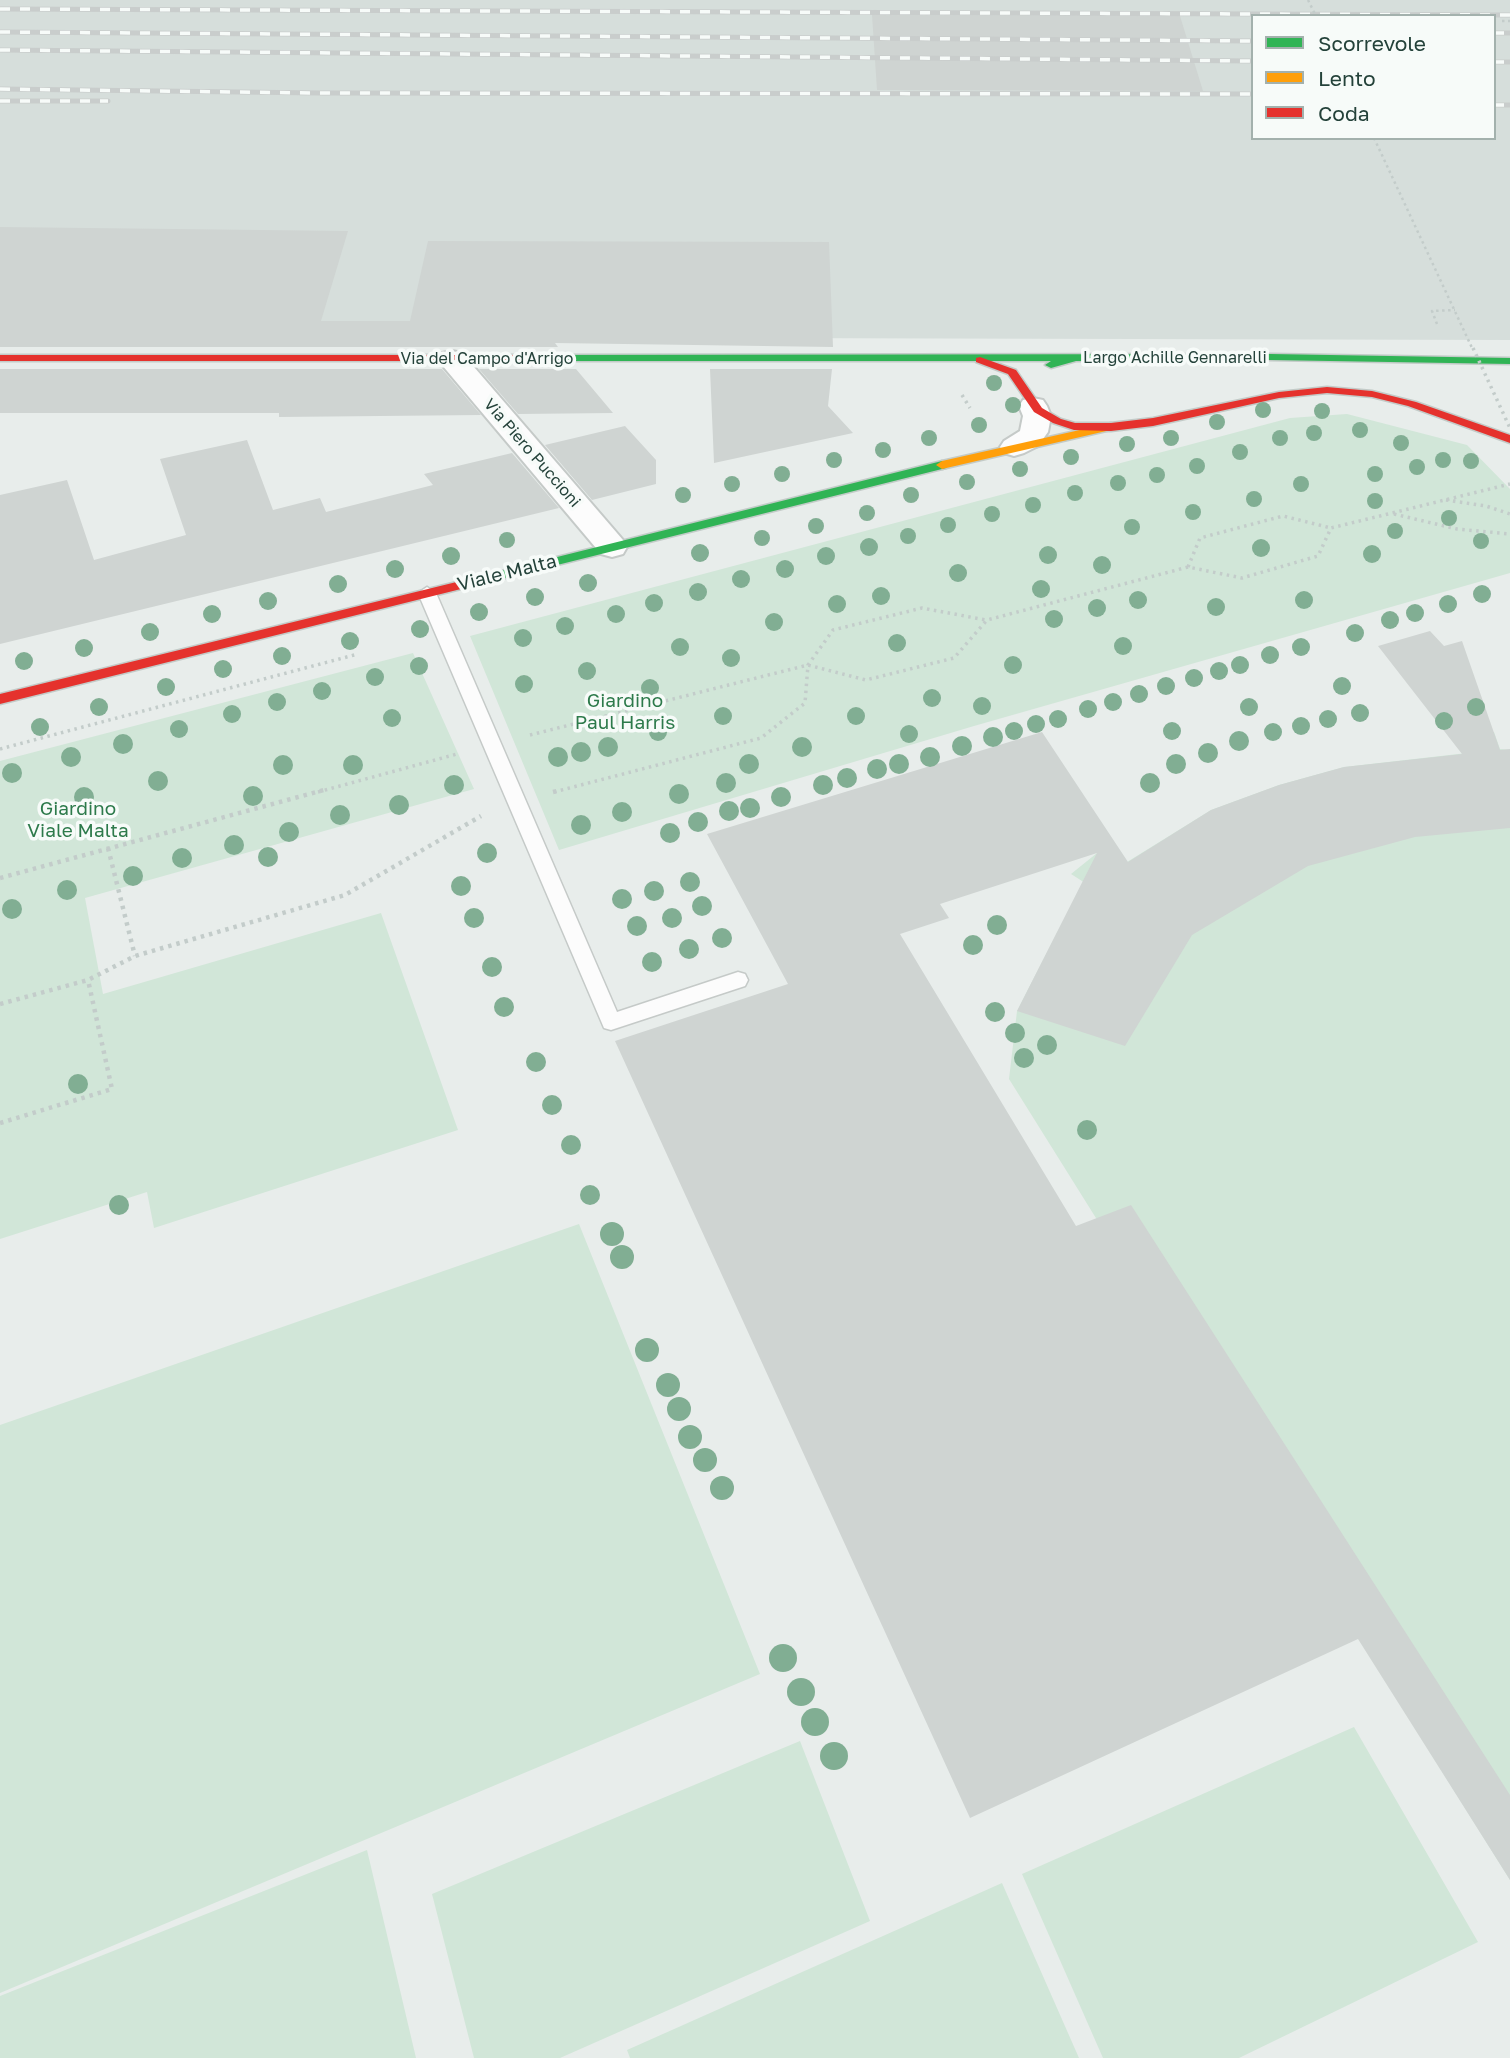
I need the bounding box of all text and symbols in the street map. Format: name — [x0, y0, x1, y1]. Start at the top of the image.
legend — [1251, 14, 1496, 140]
text: Scorrevole — [1318, 30, 1426, 56]
text: Lento — [1318, 65, 1376, 91]
text: Coda — [1318, 100, 1370, 126]
street label: Largo Achille Gennarelli — [1083, 348, 1267, 368]
street label: Via del Campo d'Arrigo — [401, 349, 573, 369]
street label: Via Piero Puccioni — [480, 395, 584, 511]
street label: Viale Malta — [455, 550, 559, 596]
park label: Giardino Paul Harris — [575, 690, 675, 734]
park label: Giardino Viale Malta — [27, 798, 129, 842]

